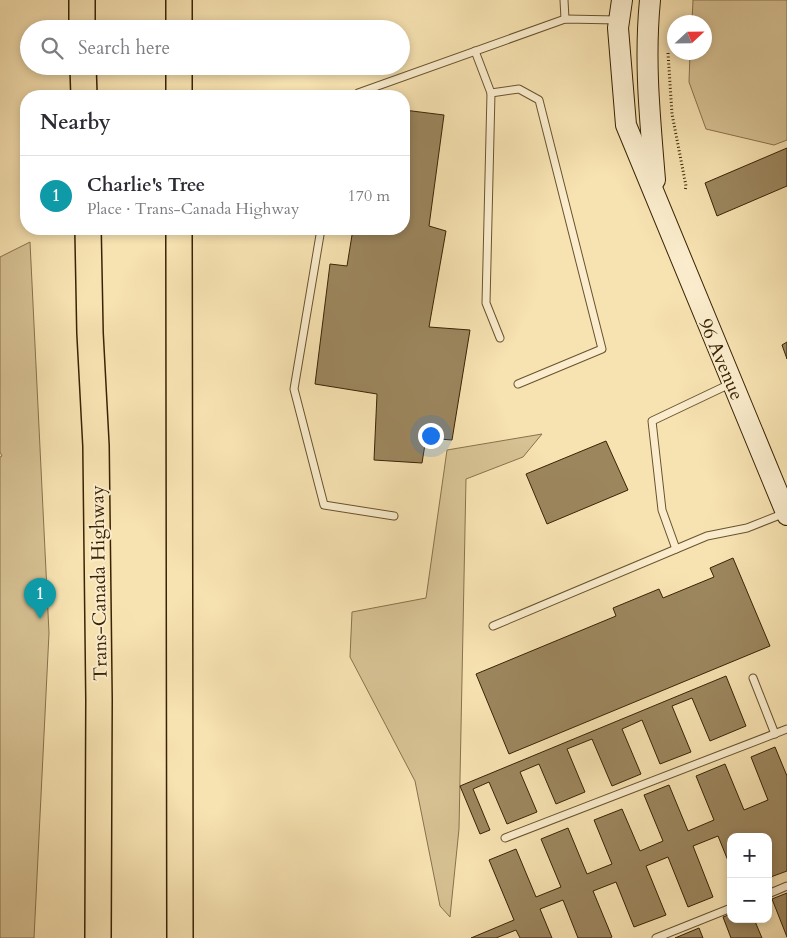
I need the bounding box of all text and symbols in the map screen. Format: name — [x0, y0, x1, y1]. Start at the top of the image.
north arrow — [667, 15, 712, 60]
search box — [20, 20, 410, 75]
icon: search — [38, 34, 66, 62]
text: Search here — [78, 35, 170, 61]
text: Nearby — [40, 108, 111, 137]
text: Charlie's Tree — [87, 172, 205, 198]
text: 1 — [52, 185, 60, 207]
text: 170 m — [348, 185, 390, 207]
text: Place · Trans-Canada Highway — [87, 198, 299, 220]
street label: 96 Avenue — [692, 315, 750, 404]
your location — [418, 423, 444, 449]
street label: Trans-Canada Highway — [84, 485, 114, 681]
pin: 1 — [24, 578, 56, 619]
map controls — [727, 833, 772, 923]
button: + — [727, 833, 772, 878]
button: − — [727, 878, 772, 923]

